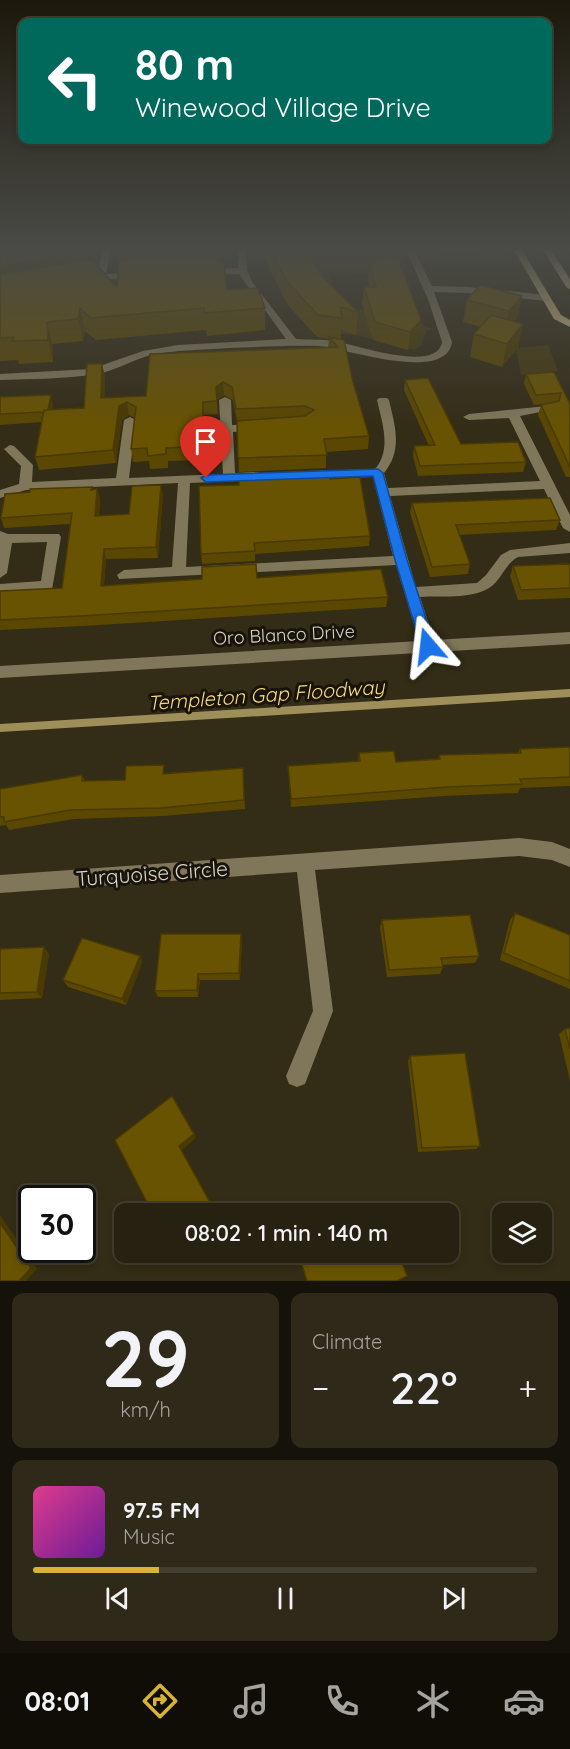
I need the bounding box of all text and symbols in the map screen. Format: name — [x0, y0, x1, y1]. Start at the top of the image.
text: 80 m — [135, 38, 234, 91]
icon: left — [36, 42, 114, 120]
text: Winewood Village Drive — [135, 90, 431, 124]
pin — [180, 416, 231, 478]
icon: arrive — [189, 425, 222, 458]
position arrow — [396, 614, 460, 678]
street label: Oro Blanco Drive — [213, 619, 355, 650]
water label: Templeton Gap Floodway — [147, 674, 387, 715]
street label: Turquoise Circle — [75, 855, 229, 891]
speed limit sign: 30 — [18, 1185, 96, 1263]
map controls — [492, 1203, 552, 1263]
button: layers — [492, 1203, 552, 1263]
text: 08:02 · 1 min · 140 m — [185, 1219, 388, 1247]
text: 29 — [101, 1309, 190, 1407]
text: Climate — [312, 1329, 382, 1354]
text: 22° — [390, 1359, 458, 1415]
text: − — [312, 1367, 329, 1408]
text: + — [518, 1367, 537, 1408]
text: km/h — [120, 1397, 171, 1422]
text: 97.5 FM — [123, 1496, 200, 1524]
text: Music — [123, 1524, 175, 1549]
icon: previous — [101, 1582, 134, 1615]
icon: pause — [269, 1582, 302, 1615]
icon: next — [437, 1582, 470, 1615]
icon: directions — [139, 1680, 181, 1722]
icon: music — [230, 1680, 272, 1722]
icon: phone — [321, 1680, 363, 1722]
icon: climate — [412, 1680, 454, 1722]
icon: car — [503, 1680, 545, 1722]
text: 08:01 — [25, 1684, 90, 1718]

